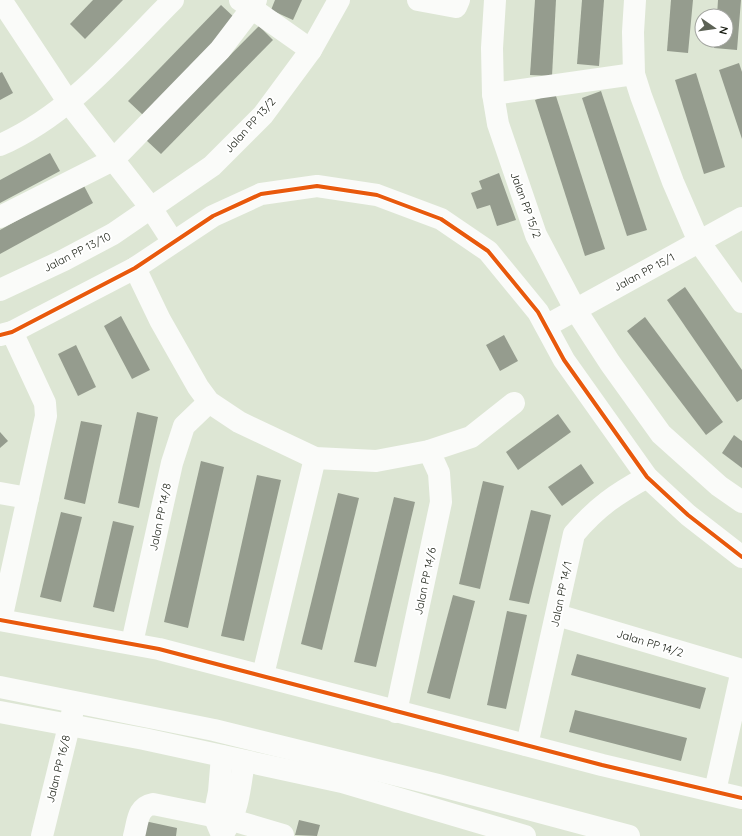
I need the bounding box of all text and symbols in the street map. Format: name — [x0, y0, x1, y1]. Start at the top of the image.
north arrow — [694, 8, 734, 48]
text: N — [716, 25, 731, 36]
street label: Jalan PP 13/2 — [222, 95, 278, 155]
street label: Jalan PP 15/2 — [508, 170, 544, 240]
street label: Jalan PP 13/10 — [41, 229, 113, 275]
street label: Jalan PP 15/1 — [611, 250, 677, 294]
street label: Jalan PP 14/8 — [146, 482, 174, 552]
street label: Jalan PP 14/6 — [411, 546, 439, 616]
street label: Jalan PP 14/1 — [547, 560, 575, 628]
street label: Jalan PP 14/2 — [615, 626, 685, 660]
street label: Jalan PP 16/8 — [43, 734, 73, 804]

